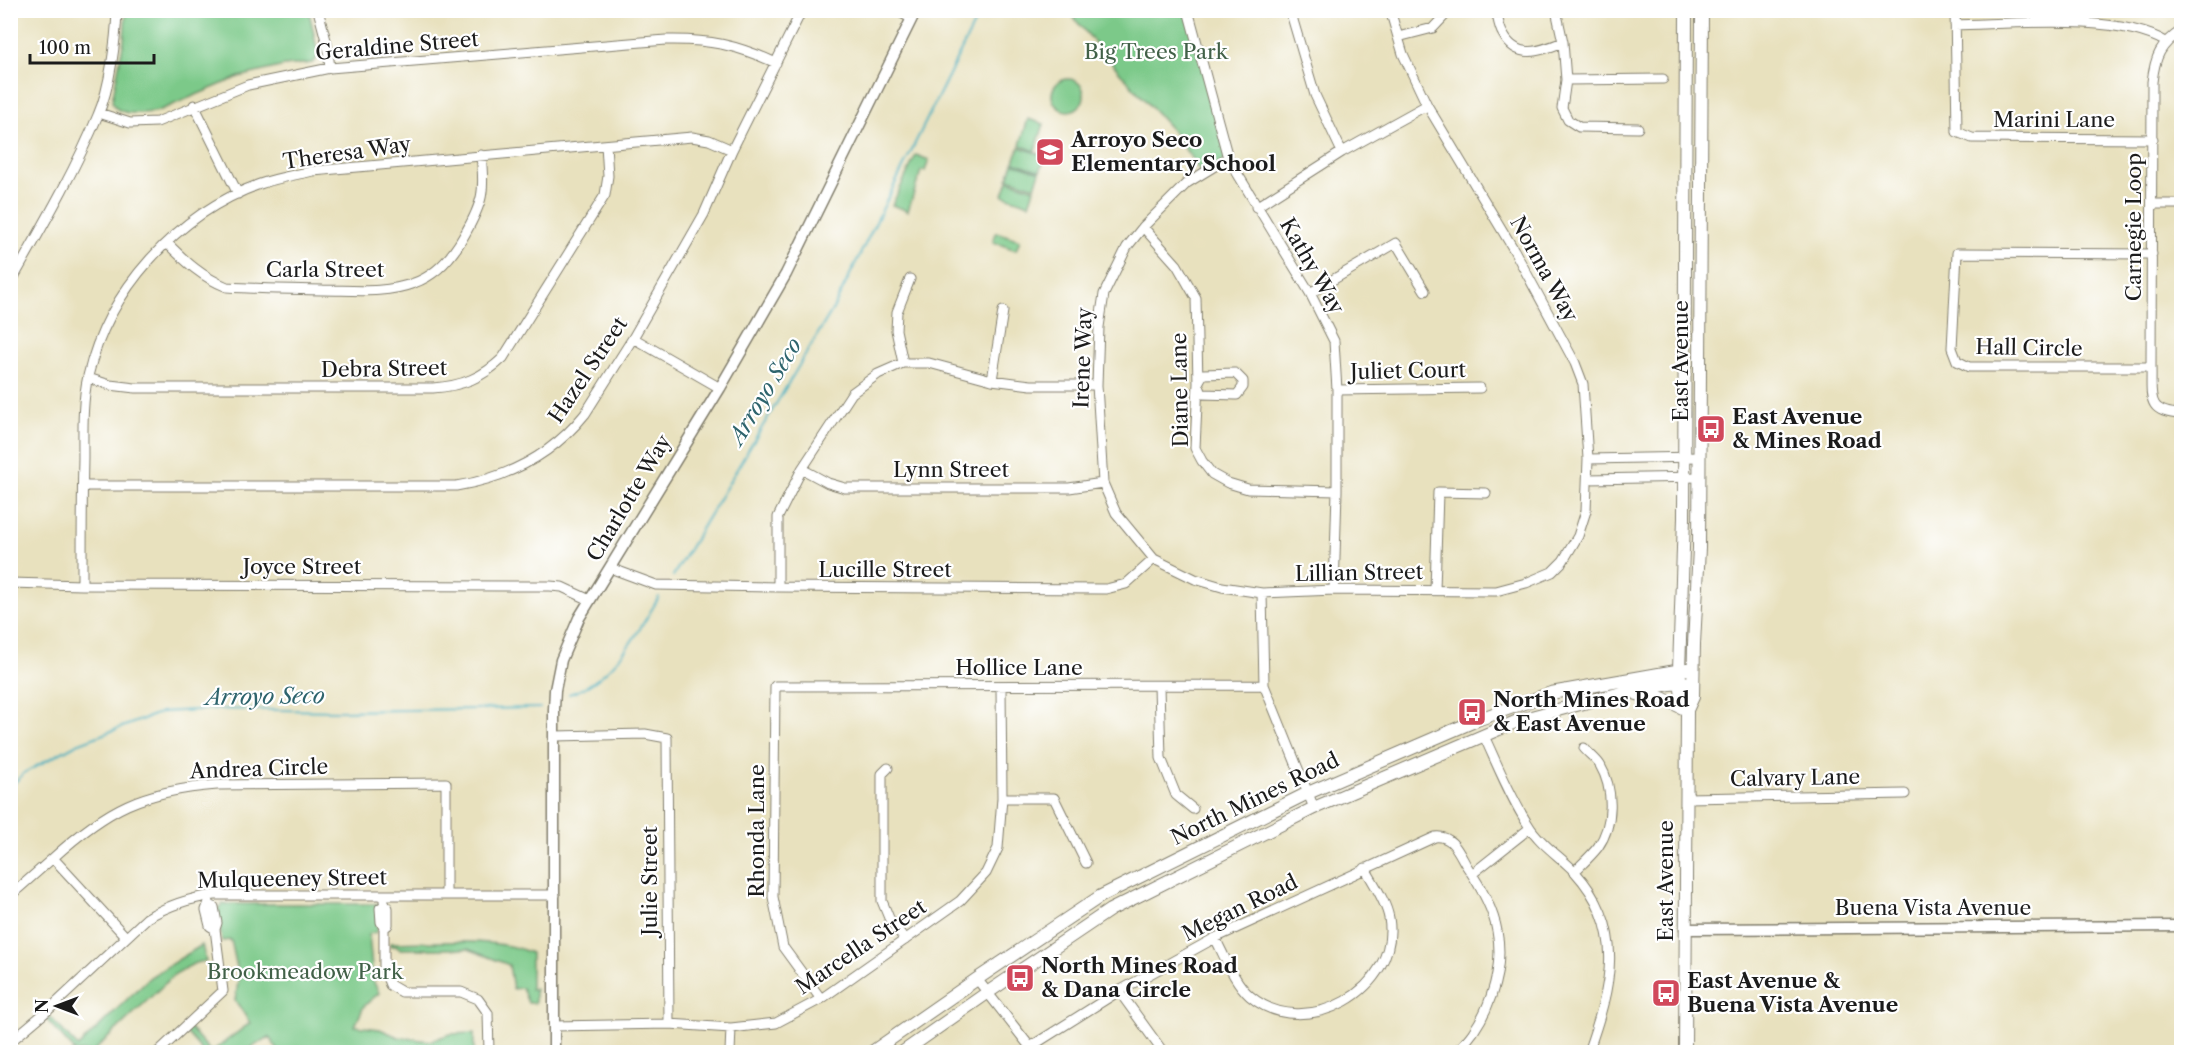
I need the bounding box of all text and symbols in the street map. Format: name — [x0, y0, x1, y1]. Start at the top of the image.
street label: Geraldine Street — [314, 26, 480, 65]
scale bar — [30, 27, 154, 65]
text: 100 m — [39, 37, 91, 59]
park label: Big Trees Park — [1084, 39, 1229, 64]
street label: Marini Lane — [1993, 107, 2115, 132]
place label: Arroyo Seco Elementary School — [1070, 127, 1276, 176]
street label: Theresa Way — [281, 131, 413, 174]
school or university icon: Arroyo Seco Elementary School — [1034, 136, 1066, 168]
street label: Carnegie Loop — [2121, 153, 2146, 301]
street label: Norma Way — [1505, 211, 1584, 326]
street label: Kathy Way — [1275, 213, 1350, 318]
street label: Carla Street — [266, 257, 385, 282]
street label: East Avenue — [1668, 300, 1693, 422]
street label: Irene Way — [1068, 307, 1097, 409]
street label: Hazel Street — [543, 311, 633, 428]
street label: Diane Lane — [1166, 332, 1193, 448]
water label: Arroyo Seco — [722, 333, 808, 452]
street label: Hall Circle — [1975, 334, 2083, 361]
street label: Debra Street — [321, 355, 448, 382]
street label: Juliet Court — [1347, 357, 1467, 384]
place label: East Avenue & Mines Road — [1732, 404, 1882, 453]
bus stop icon: East Avenue & Mines Road — [1695, 413, 1727, 445]
street label: Charlotte Way — [581, 430, 676, 566]
street label: Lynn Street — [893, 457, 1009, 482]
street label: Joyce Street — [240, 554, 362, 579]
street label: Lucille Street — [818, 557, 952, 582]
street label: Lillian Street — [1295, 559, 1424, 586]
street label: Hollice Lane — [955, 655, 1083, 680]
water label: Arroyo Seco — [202, 682, 325, 711]
place label: North Mines Road & East Avenue — [1493, 687, 1690, 736]
bus stop icon: North Mines Road & East Avenue — [1456, 696, 1488, 728]
street label: North Mines Road — [1167, 747, 1343, 850]
street label: Andrea Circle — [188, 754, 329, 783]
street label: Rhonda Lane — [744, 764, 769, 898]
street label: Calvary Lane — [1730, 764, 1860, 791]
street label: East Avenue — [1653, 820, 1678, 942]
street label: Julie Street — [637, 826, 662, 939]
street label: Mulqueeney Street — [197, 864, 388, 893]
street label: Megan Road — [1178, 869, 1302, 946]
street label: Marcella Street — [791, 893, 931, 999]
street label: Buena Vista Avenue — [1835, 895, 2031, 920]
place label: North Mines Road & Dana Circle — [1041, 953, 1238, 1002]
park label: Brookmeadow Park — [207, 959, 404, 984]
bus stop icon: North Mines Road & Dana Circle — [1004, 962, 1036, 994]
place label: East Avenue & Buena Vista Avenue — [1687, 968, 1898, 1017]
north arrow — [27, 976, 87, 1036]
bus stop icon: East Avenue & Buena Vista Avenue — [1650, 977, 1682, 1009]
text: N — [32, 999, 52, 1013]

